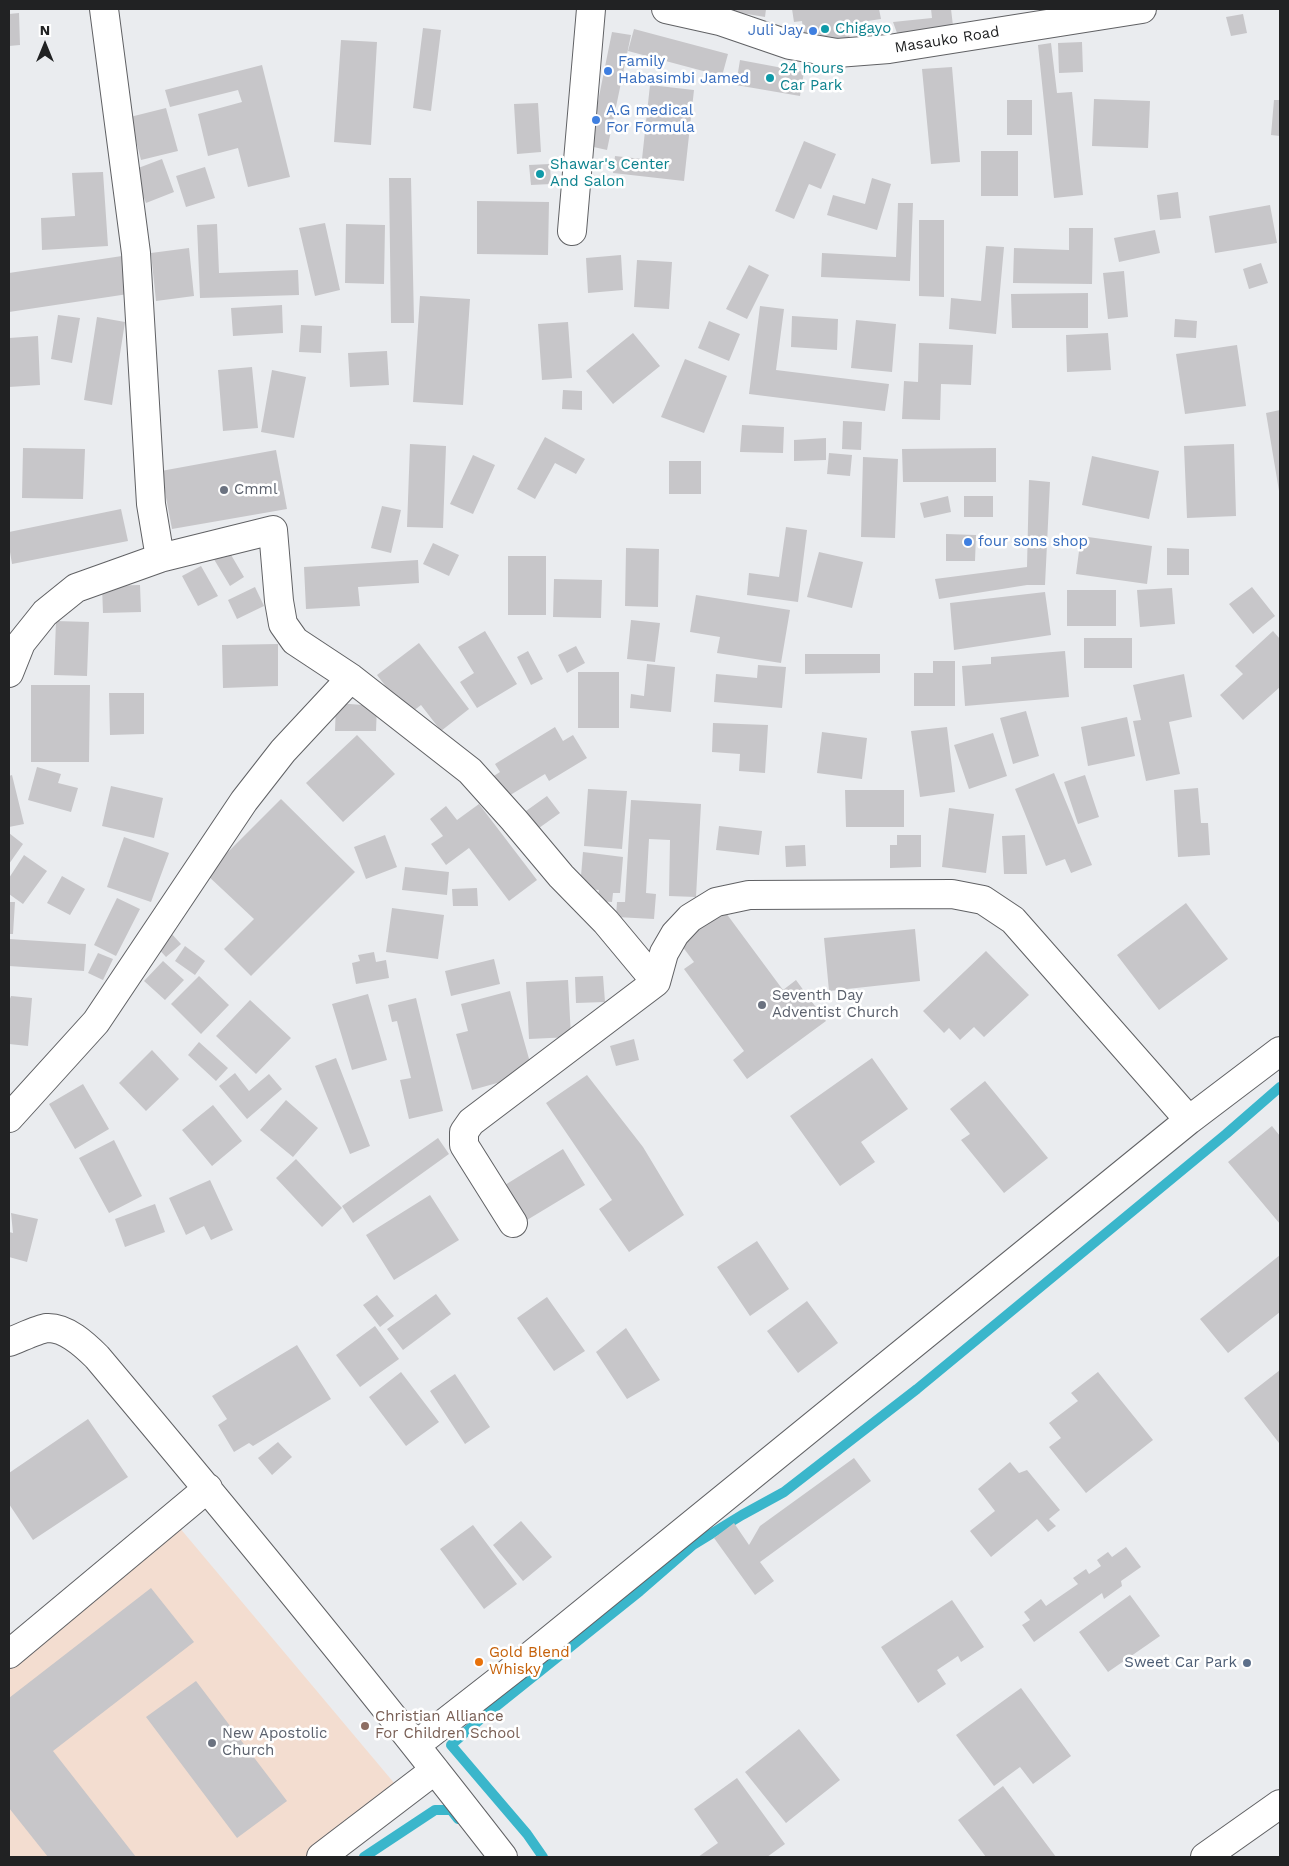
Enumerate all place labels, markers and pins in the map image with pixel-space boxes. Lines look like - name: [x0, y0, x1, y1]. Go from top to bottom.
- place label: Chigayo: [835, 20, 891, 38]
- place label: Juli Jay: [748, 22, 803, 40]
- marker: Chigayo: [819, 23, 831, 35]
- marker: Juli Jay: [807, 25, 819, 37]
- place label: Family Habasimbi Jamed: [618, 53, 749, 88]
- place label: 24 hours Car Park: [780, 60, 844, 95]
- marker: Family Habasimbi Jamed: [602, 65, 614, 77]
- marker: 24 hours Car Park: [764, 72, 776, 84]
- place label: A.G medical For Formula: [606, 102, 695, 137]
- marker: A.G medical For Formula: [590, 114, 602, 126]
- place label: Shawar's Center And Salon: [550, 156, 670, 191]
- marker: Shawar's Center And Salon: [534, 168, 546, 180]
- place label: Cmml: [234, 481, 277, 499]
- marker: Cmml: [218, 484, 230, 496]
- place label: four sons shop: [978, 533, 1088, 551]
- marker: four sons shop: [962, 536, 974, 548]
- place label: Seventh Day Adventist Church: [772, 987, 899, 1022]
- marker: Seventh Day Adventist Church: [756, 999, 768, 1011]
- place label: Gold Blend Whisky: [489, 1644, 570, 1679]
- place label: Sweet Car Park: [1124, 1654, 1237, 1672]
- marker: Gold Blend Whisky: [473, 1656, 485, 1668]
- marker: Sweet Car Park: [1241, 1657, 1253, 1669]
- place label: Christian Alliance For Children School: [375, 1708, 520, 1743]
- marker: Christian Alliance For Children School: [359, 1720, 371, 1732]
- place label: New Apostolic Church: [222, 1725, 327, 1760]
- marker: New Apostolic Church: [206, 1737, 218, 1749]

